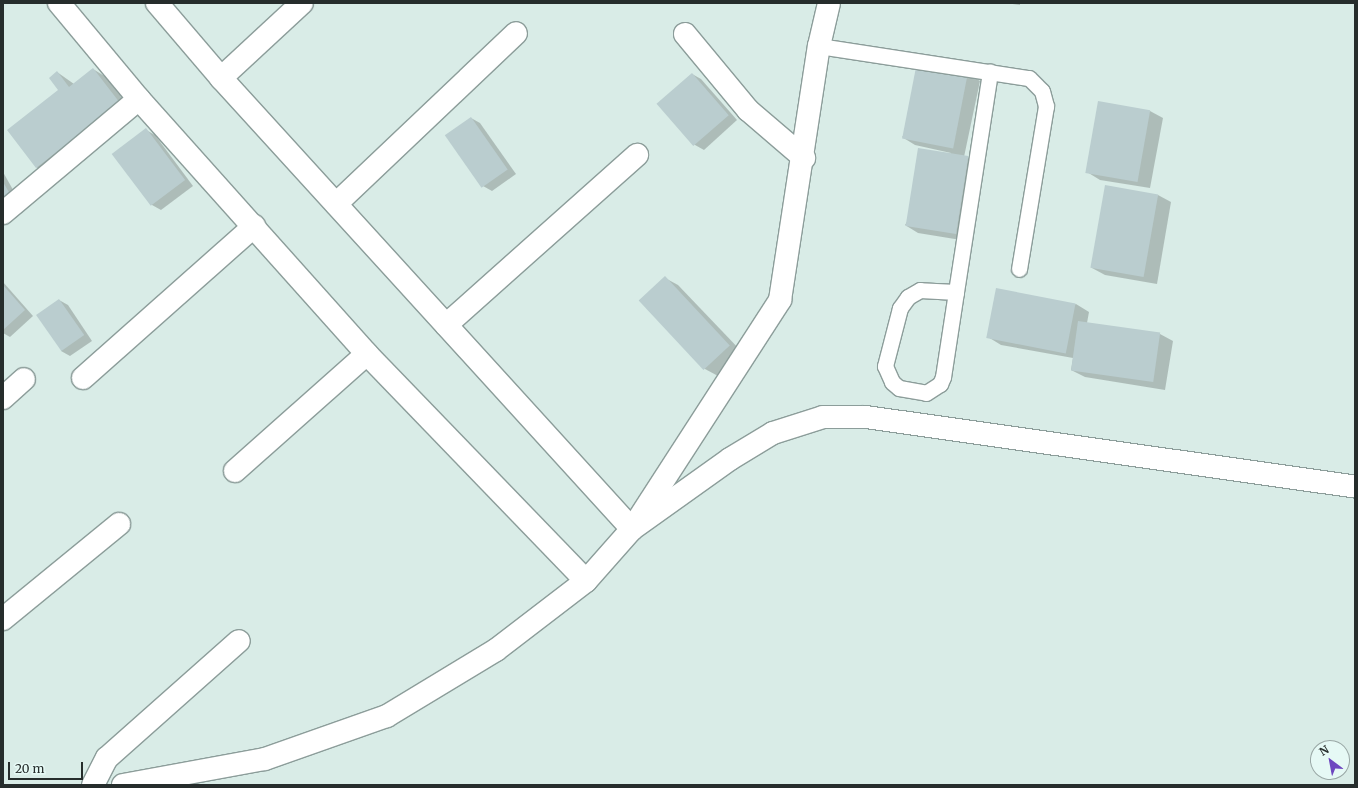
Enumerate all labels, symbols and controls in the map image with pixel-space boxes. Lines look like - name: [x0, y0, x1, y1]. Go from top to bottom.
- north arrow: [1310, 740, 1350, 780]
- text: N: [1317, 742, 1332, 759]
- scale bar: [10, 754, 85, 780]
- text: 20 m: [15, 761, 44, 776]

